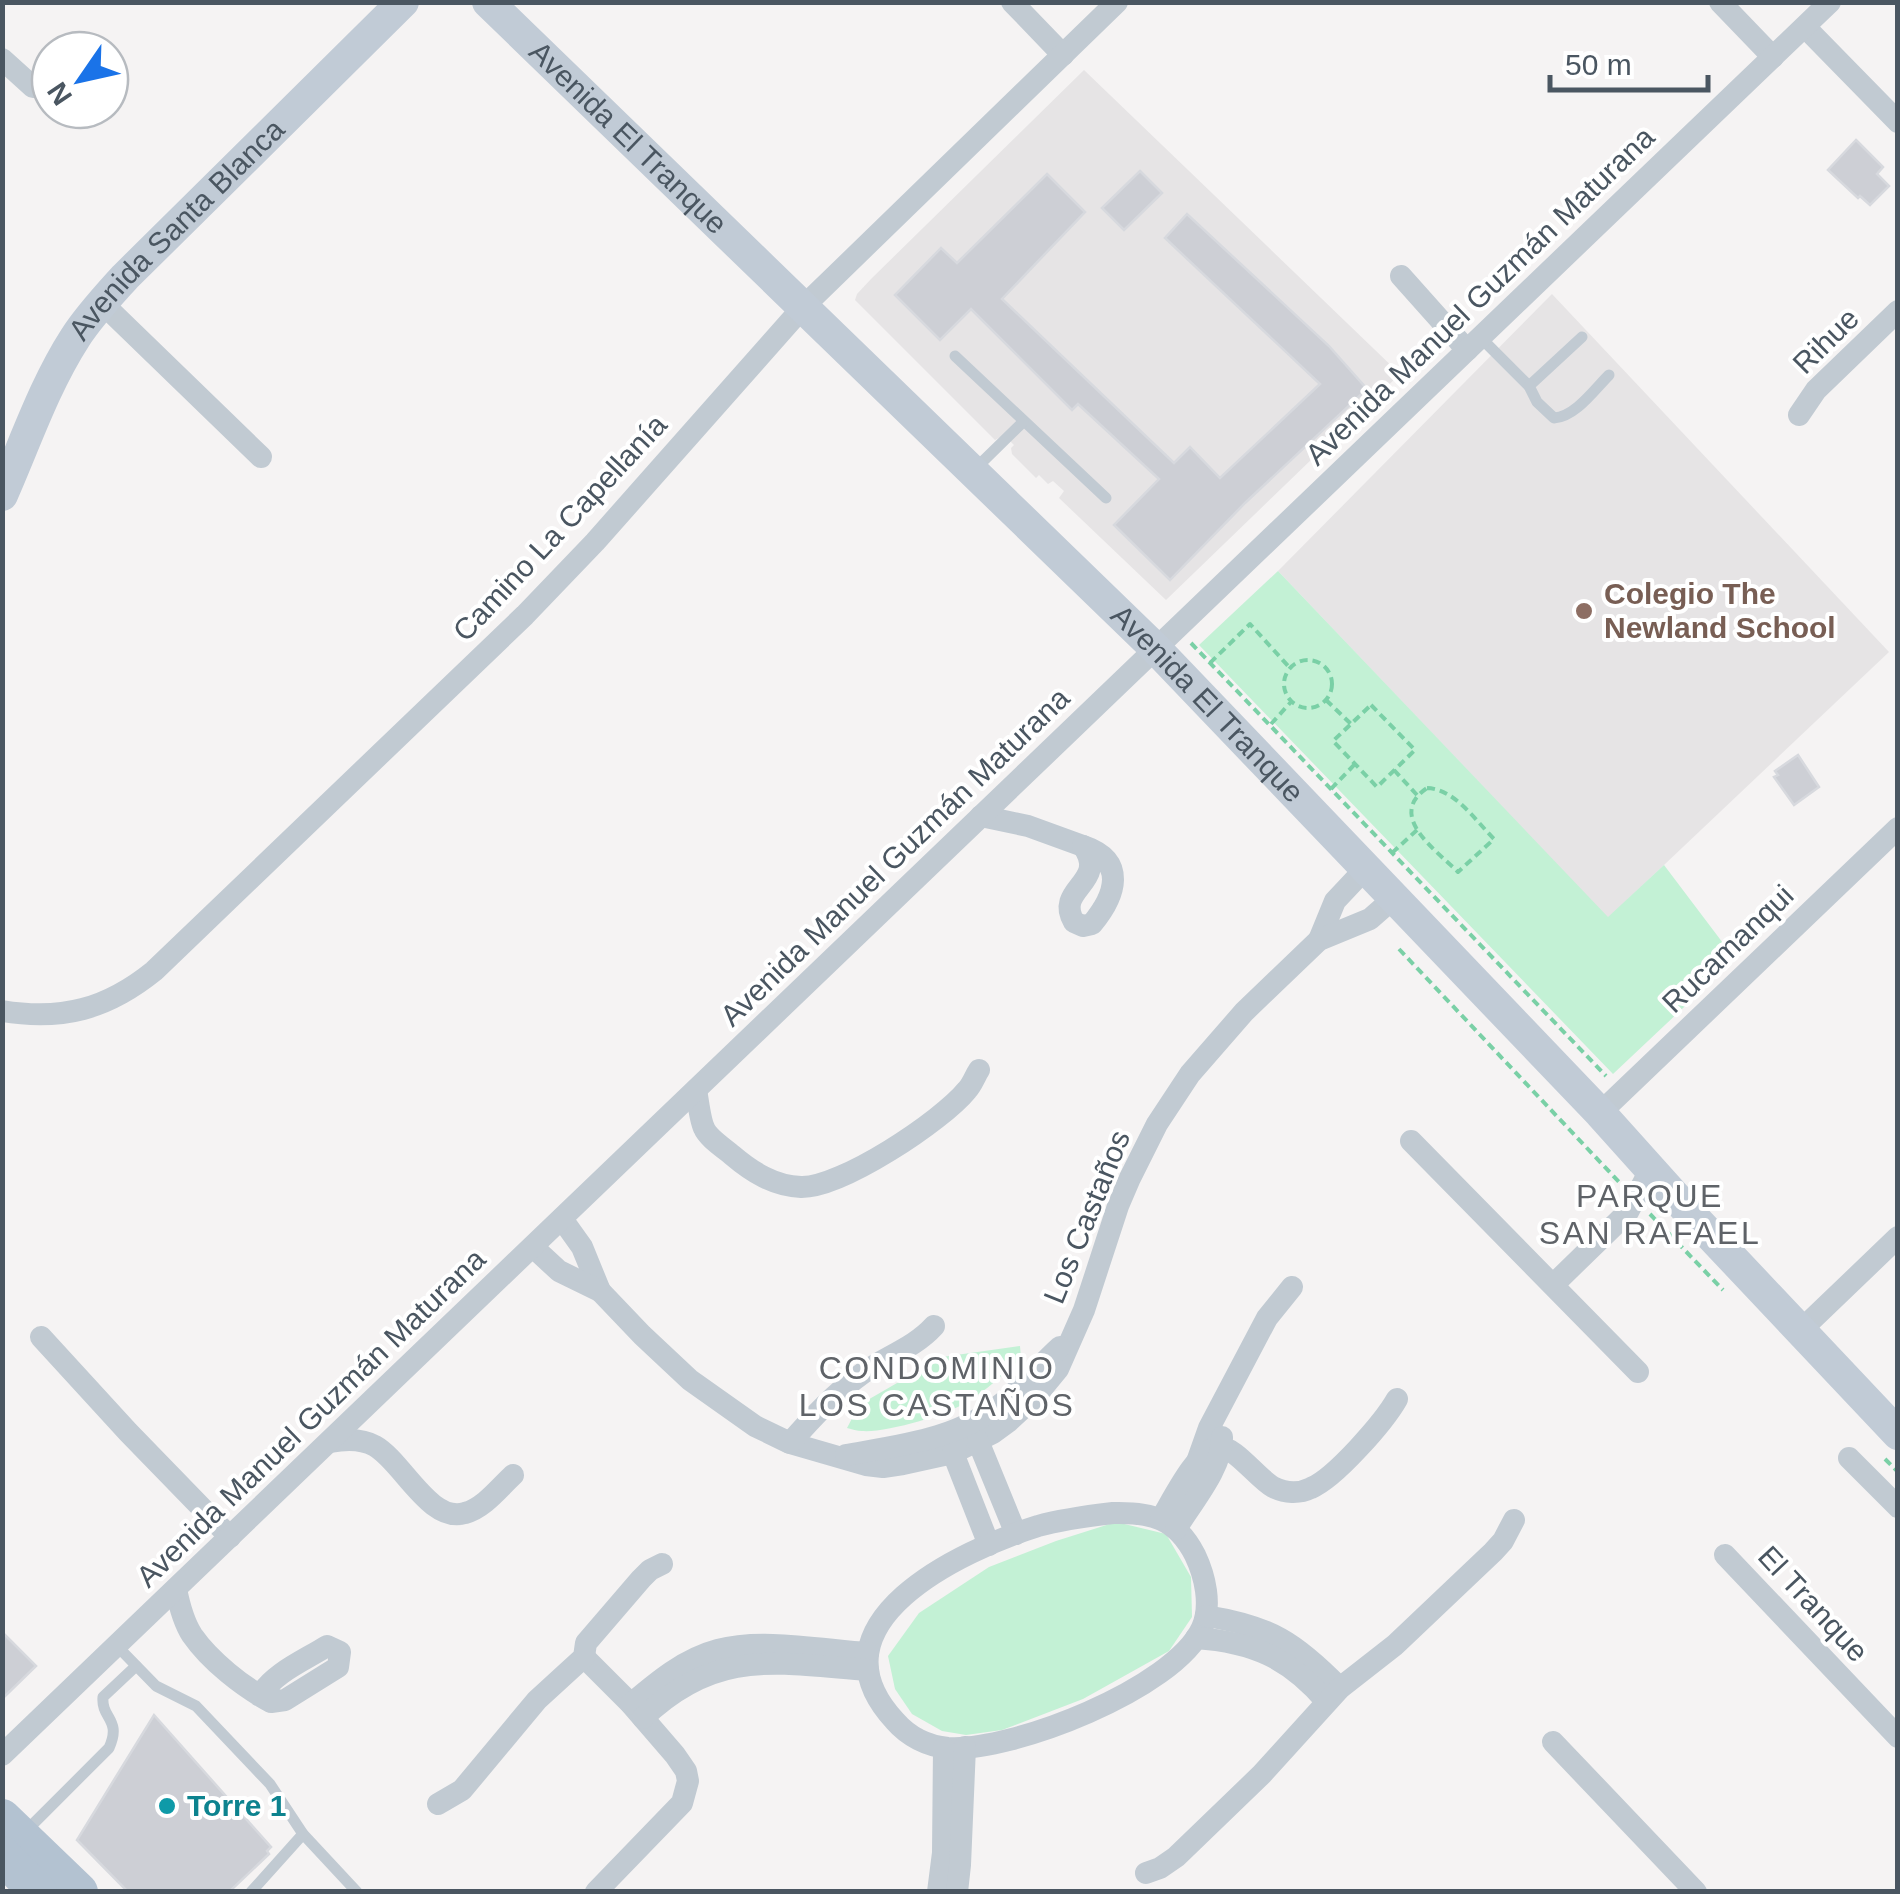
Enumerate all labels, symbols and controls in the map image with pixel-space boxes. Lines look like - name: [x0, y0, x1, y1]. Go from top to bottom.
- north arrow: [30, 30, 130, 130]
- scale bar: [1550, 30, 1708, 92]
- street label: Avenida El Tranque: [523, 35, 734, 240]
- text: 50 m: [1565, 48, 1632, 81]
- text: N: [41, 77, 78, 111]
- street label: Avenida Santa Blanca: [62, 112, 291, 346]
- street label: Avenida Manuel Guzmán Maturana: [1299, 120, 1661, 471]
- street label: Rihue: [1786, 301, 1865, 380]
- street label: Camino La Capellanía: [446, 408, 673, 647]
- place label: Colegio The Newland School: [1604, 577, 1836, 644]
- street label: Avenida El Tranque: [1105, 598, 1311, 809]
- marker: Colegio The Newland School: [1573, 600, 1595, 622]
- street label: Avenida Manuel Guzmán Maturana: [714, 681, 1076, 1032]
- street label: Rucamanqui: [1656, 878, 1800, 1019]
- street label: Los Castaños: [1037, 1126, 1136, 1308]
- district label: PARQUE SAN RAFAEL: [1539, 1178, 1761, 1251]
- street label: Avenida Manuel Guzmán Maturana: [130, 1242, 492, 1593]
- district label: CONDOMINIO LOS CASTAÑOS: [799, 1350, 1075, 1423]
- street label: El Tranque: [1752, 1539, 1875, 1668]
- place label: Torre 1: [187, 1789, 286, 1822]
- marker: Torre 1: [156, 1795, 178, 1817]

